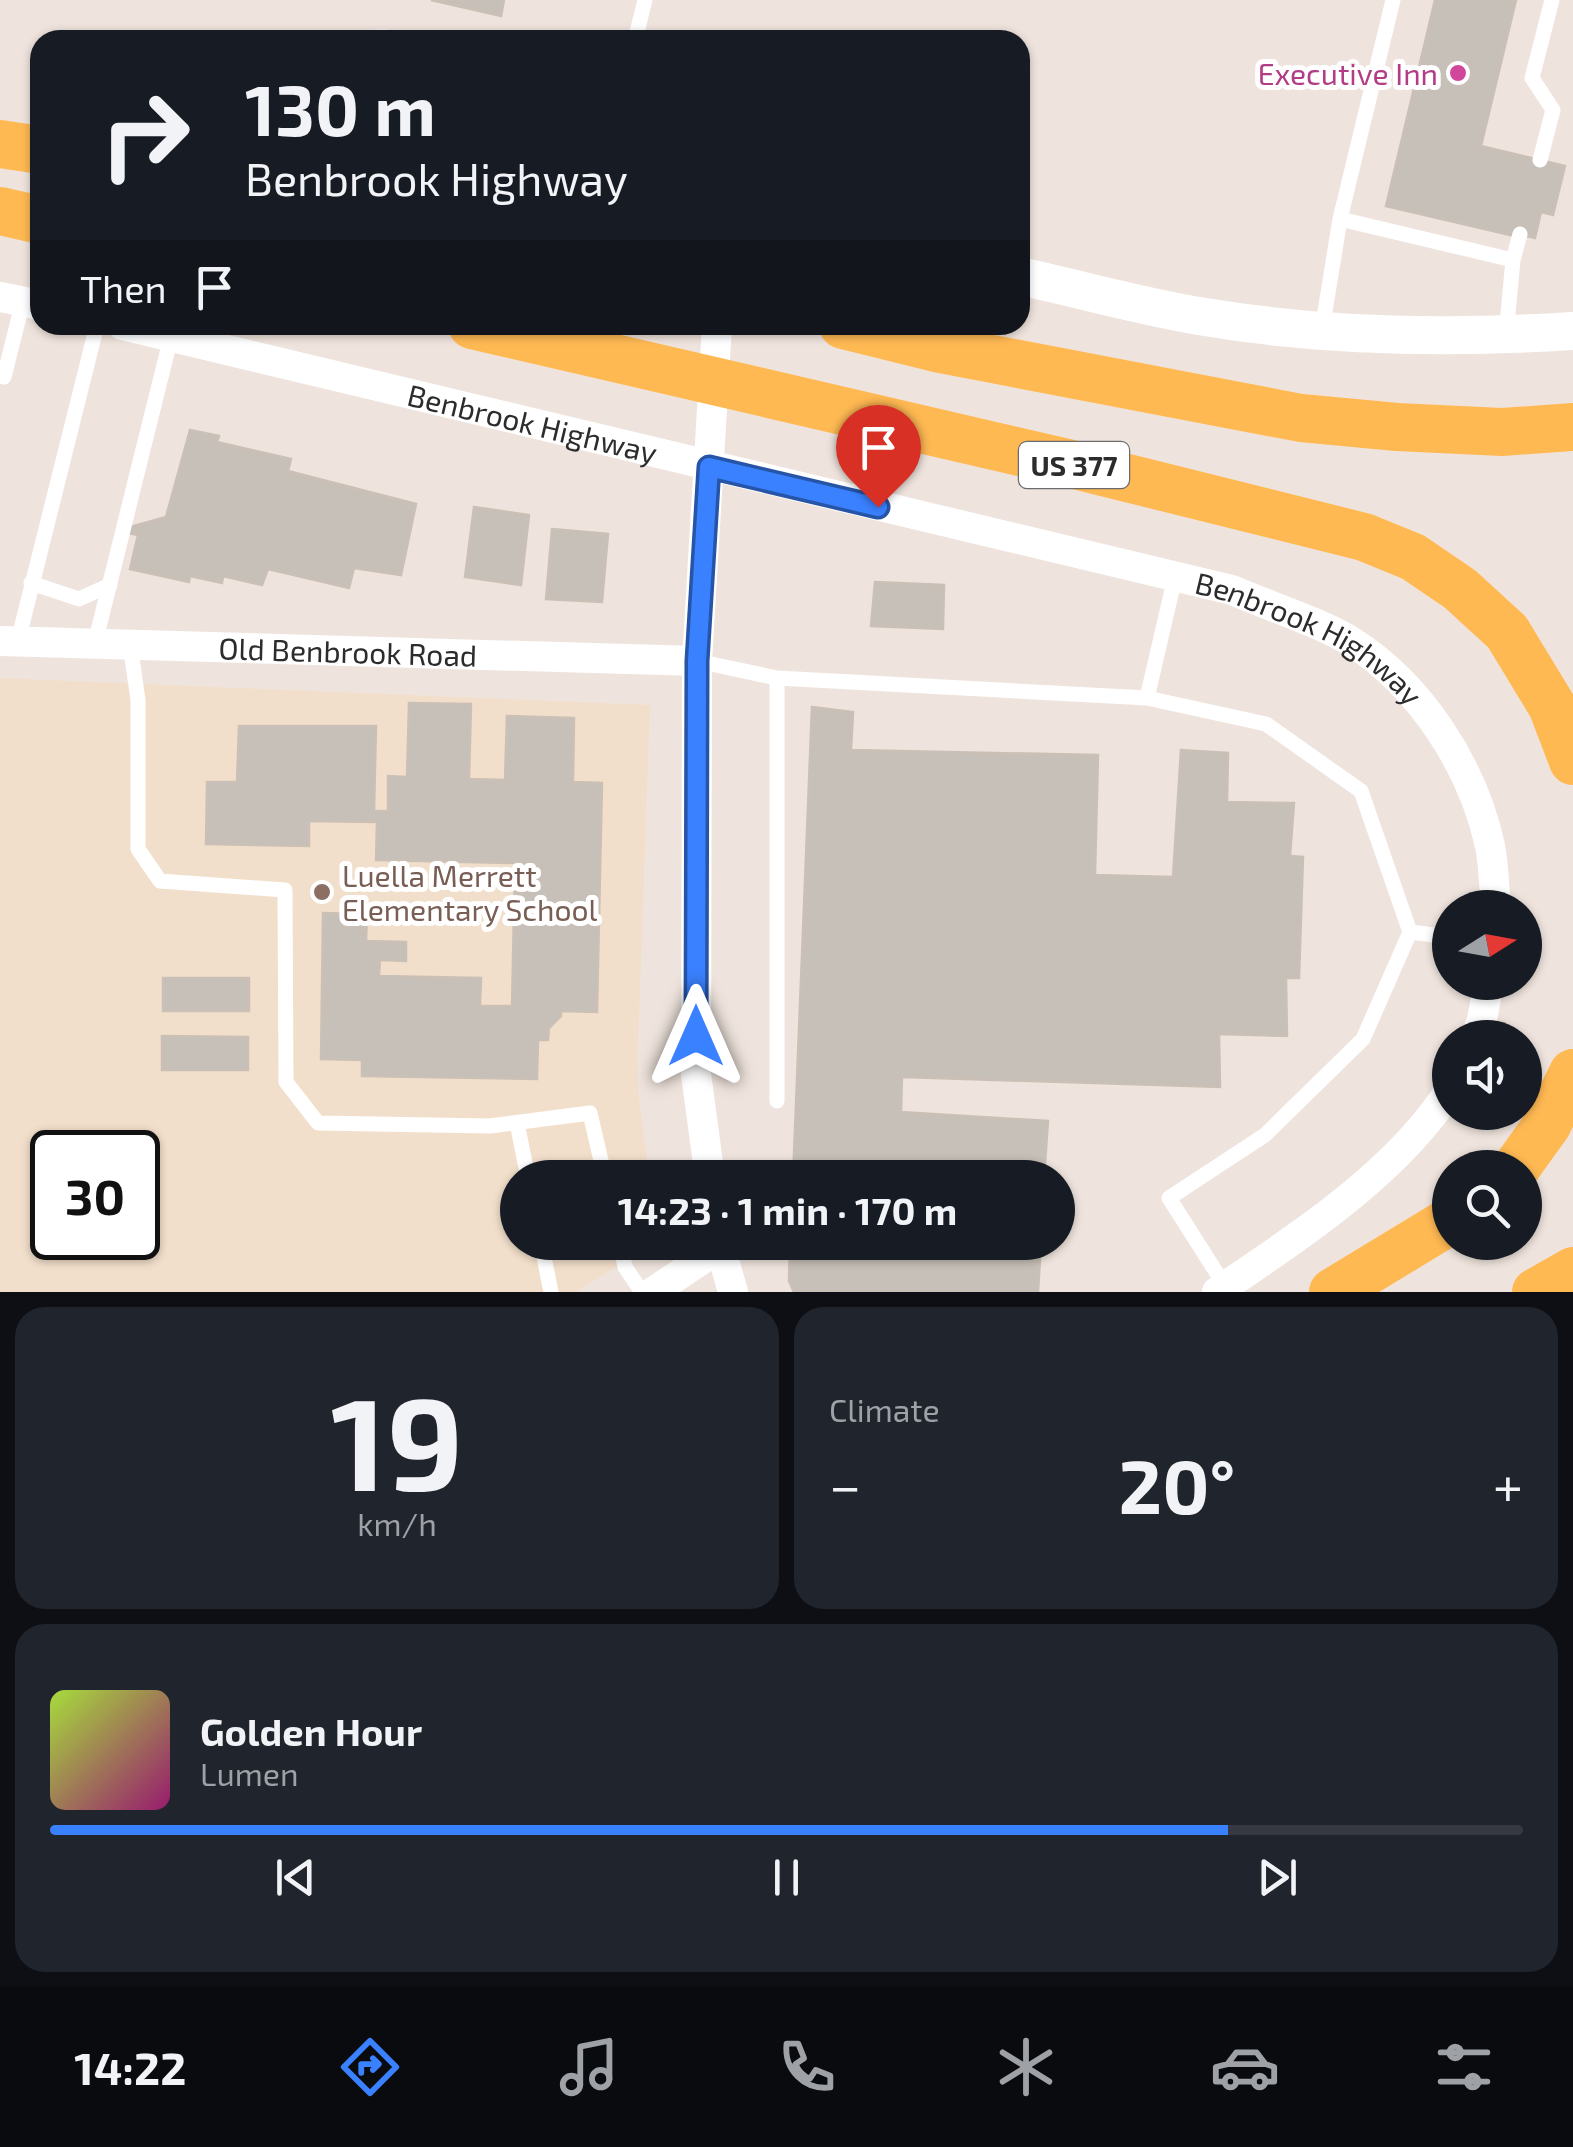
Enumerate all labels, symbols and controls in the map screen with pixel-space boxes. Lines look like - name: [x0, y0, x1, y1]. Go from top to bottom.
- place label: Executive Inn: [1258, 55, 1438, 91]
- marker: Executive Inn: [1447, 62, 1469, 84]
- text: 130 m: [245, 66, 436, 150]
- icon: right: [80, 70, 210, 200]
- text: Benbrook Highway: [245, 151, 628, 205]
- icon: arrive: [187, 260, 242, 315]
- text: Then: [80, 265, 167, 311]
- street label: Benbrook Highway: [404, 376, 661, 470]
- pin: [836, 405, 921, 508]
- icon: arrive: [851, 420, 906, 475]
- road number: US 377: [1019, 442, 1129, 488]
- street label: Benbrook Highway: [1192, 564, 1431, 712]
- street label: Old Benbrook Road: [218, 629, 478, 673]
- place label: Luella Merrett Elementary School: [342, 857, 597, 927]
- marker: Luella Merrett Elementary School: [311, 881, 333, 903]
- north arrow: [1432, 890, 1542, 1000]
- map controls: [1432, 890, 1542, 1260]
- position arrow: [644, 984, 748, 1088]
- button: sound: [1432, 1020, 1542, 1130]
- speed limit sign: 30: [30, 1130, 160, 1260]
- button: search: [1432, 1150, 1542, 1260]
- text: 14:23 · 1 min · 170 m: [618, 1187, 957, 1233]
- text: 19: [331, 1361, 463, 1517]
- text: Climate: [829, 1390, 940, 1428]
- text: 20°: [1119, 1439, 1235, 1529]
- text: −: [829, 1451, 861, 1517]
- text: +: [1493, 1451, 1523, 1517]
- text: km/h: [357, 1504, 437, 1542]
- text: Golden Hour: [200, 1708, 422, 1754]
- text: Lumen: [200, 1754, 299, 1792]
- icon: previous: [268, 1850, 323, 1905]
- icon: pause: [759, 1850, 814, 1905]
- icon: next: [1250, 1850, 1305, 1905]
- icon: directions: [335, 2032, 405, 2102]
- icon: music: [554, 2032, 624, 2102]
- icon: phone: [772, 2032, 842, 2102]
- icon: climate: [991, 2032, 1061, 2102]
- icon: car: [1210, 2032, 1280, 2102]
- icon: filters: [1429, 2032, 1499, 2102]
- text: 14:22: [74, 2040, 186, 2094]

